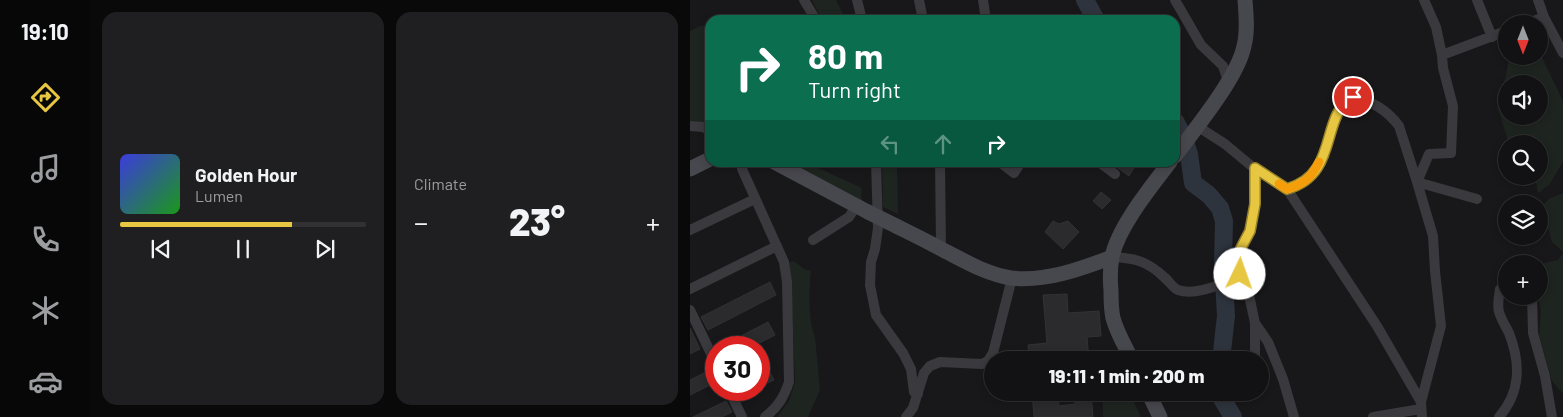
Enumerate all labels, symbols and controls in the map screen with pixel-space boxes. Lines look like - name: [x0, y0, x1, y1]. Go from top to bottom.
- north arrow: [1498, 15, 1548, 65]
- map controls: [1498, 15, 1548, 305]
- text: 19:10: [21, 18, 69, 44]
- text: 80 m: [808, 34, 883, 76]
- icon: right: [725, 35, 790, 100]
- button: sound: [1498, 75, 1548, 125]
- text: Turn right: [808, 76, 901, 102]
- pin: [1332, 76, 1374, 118]
- icon: directions: [28, 80, 63, 115]
- icon: arrive: [1339, 83, 1367, 111]
- icon: left: [876, 130, 904, 158]
- icon: ahead: [929, 130, 957, 158]
- icon: right: [982, 130, 1010, 158]
- button: search: [1498, 135, 1548, 185]
- icon: music: [28, 151, 63, 186]
- text: Golden Hour: [195, 163, 297, 186]
- text: Climate: [414, 174, 467, 193]
- text: Lumen: [195, 186, 243, 205]
- button: layers: [1498, 195, 1548, 245]
- text: 23°: [509, 198, 565, 244]
- text: −: [414, 205, 428, 239]
- text: +: [646, 205, 660, 239]
- icon: phone: [28, 222, 63, 257]
- icon: previous: [147, 235, 175, 263]
- icon: pause: [229, 235, 257, 263]
- icon: next: [311, 235, 339, 263]
- position arrow: [1213, 247, 1265, 299]
- button: +: [1498, 255, 1548, 305]
- icon: climate: [28, 293, 63, 328]
- speed limit sign: 30: [705, 336, 770, 401]
- icon: car: [28, 364, 63, 399]
- text: 19:11 · 1 min · 200 m: [1048, 364, 1205, 387]

